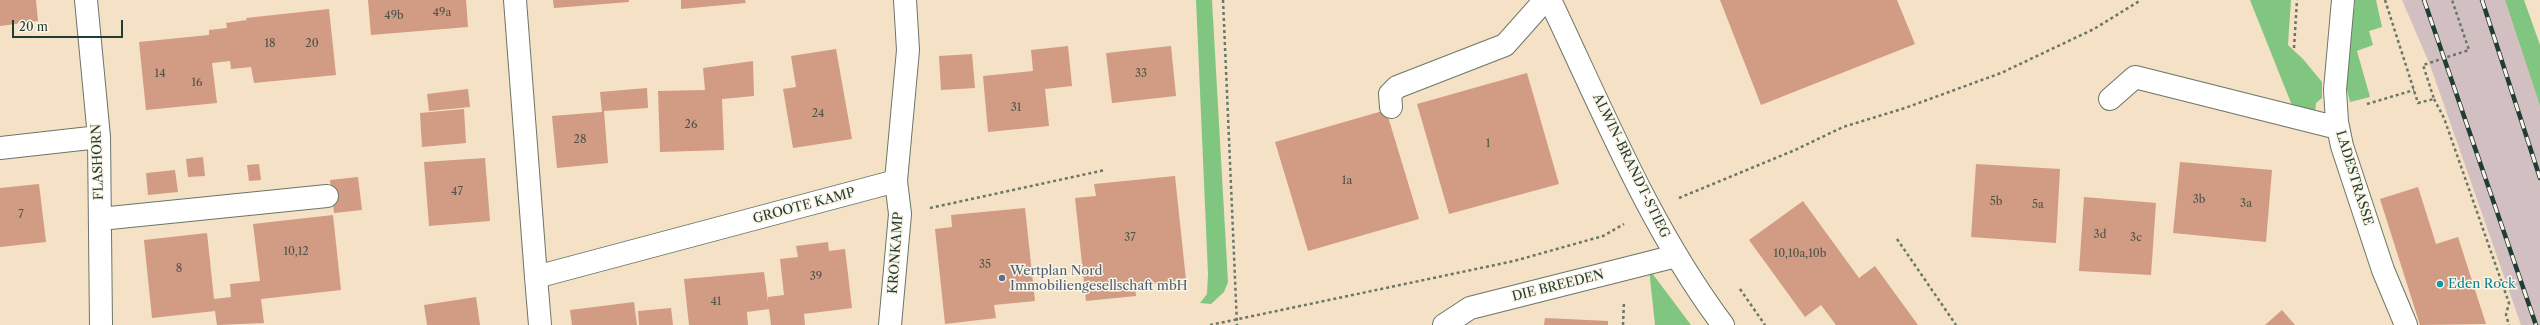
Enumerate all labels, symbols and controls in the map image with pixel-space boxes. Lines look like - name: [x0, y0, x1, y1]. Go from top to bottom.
- house number: 49a: [433, 6, 451, 20]
- house number: 49b: [384, 9, 404, 23]
- scale bar: [14, 12, 125, 38]
- text: 20 m: [19, 19, 48, 34]
- house number: 18: [264, 37, 276, 51]
- house number: 20: [305, 37, 319, 51]
- house number: 14: [155, 67, 165, 81]
- house number: 33: [1135, 67, 1147, 81]
- house number: 16: [191, 76, 203, 90]
- street label: ALWIN-BRANDT-STIEG: [1589, 91, 1673, 241]
- house number: 31: [1011, 101, 1021, 115]
- house number: 24: [812, 107, 824, 121]
- house number: 26: [685, 118, 697, 132]
- street label: FLASHORN: [89, 124, 107, 200]
- street label: LADESTRASSE: [2332, 129, 2376, 227]
- house number: 28: [574, 133, 586, 147]
- house number: 1: [1486, 137, 1490, 151]
- house number: 1a: [1342, 174, 1352, 188]
- house number: 47: [451, 185, 463, 199]
- street label: GROOTE KAMP: [751, 185, 857, 227]
- house number: 3b: [2193, 193, 2205, 207]
- house number: 5b: [1990, 195, 2002, 209]
- house number: 3a: [2240, 197, 2252, 211]
- house number: 5a: [2032, 198, 2044, 212]
- house number: 7: [18, 208, 24, 222]
- street label: KRONKAMP: [885, 211, 907, 295]
- house number: 3d: [2094, 228, 2106, 242]
- house number: 37: [1124, 231, 1136, 245]
- house number: 3c: [2130, 231, 2142, 245]
- house number: 10,12: [283, 245, 309, 259]
- house number: 10,10a,10b: [1774, 247, 1826, 261]
- house number: 35: [979, 258, 991, 272]
- house number: 8: [176, 262, 182, 276]
- place label: Wertplan Nord Immobiliengesellschaft mbH: [1010, 263, 1188, 294]
- street label: DIE BREEDEN: [1510, 267, 1606, 305]
- house number: 39: [810, 270, 822, 284]
- marker: Wertplan Nord Immobiliengesellschaft mbH: [997, 273, 1007, 283]
- place label: Eden Rock: [2448, 276, 2515, 292]
- marker: Eden Rock: [2435, 279, 2445, 289]
- house number: 41: [711, 295, 721, 309]

